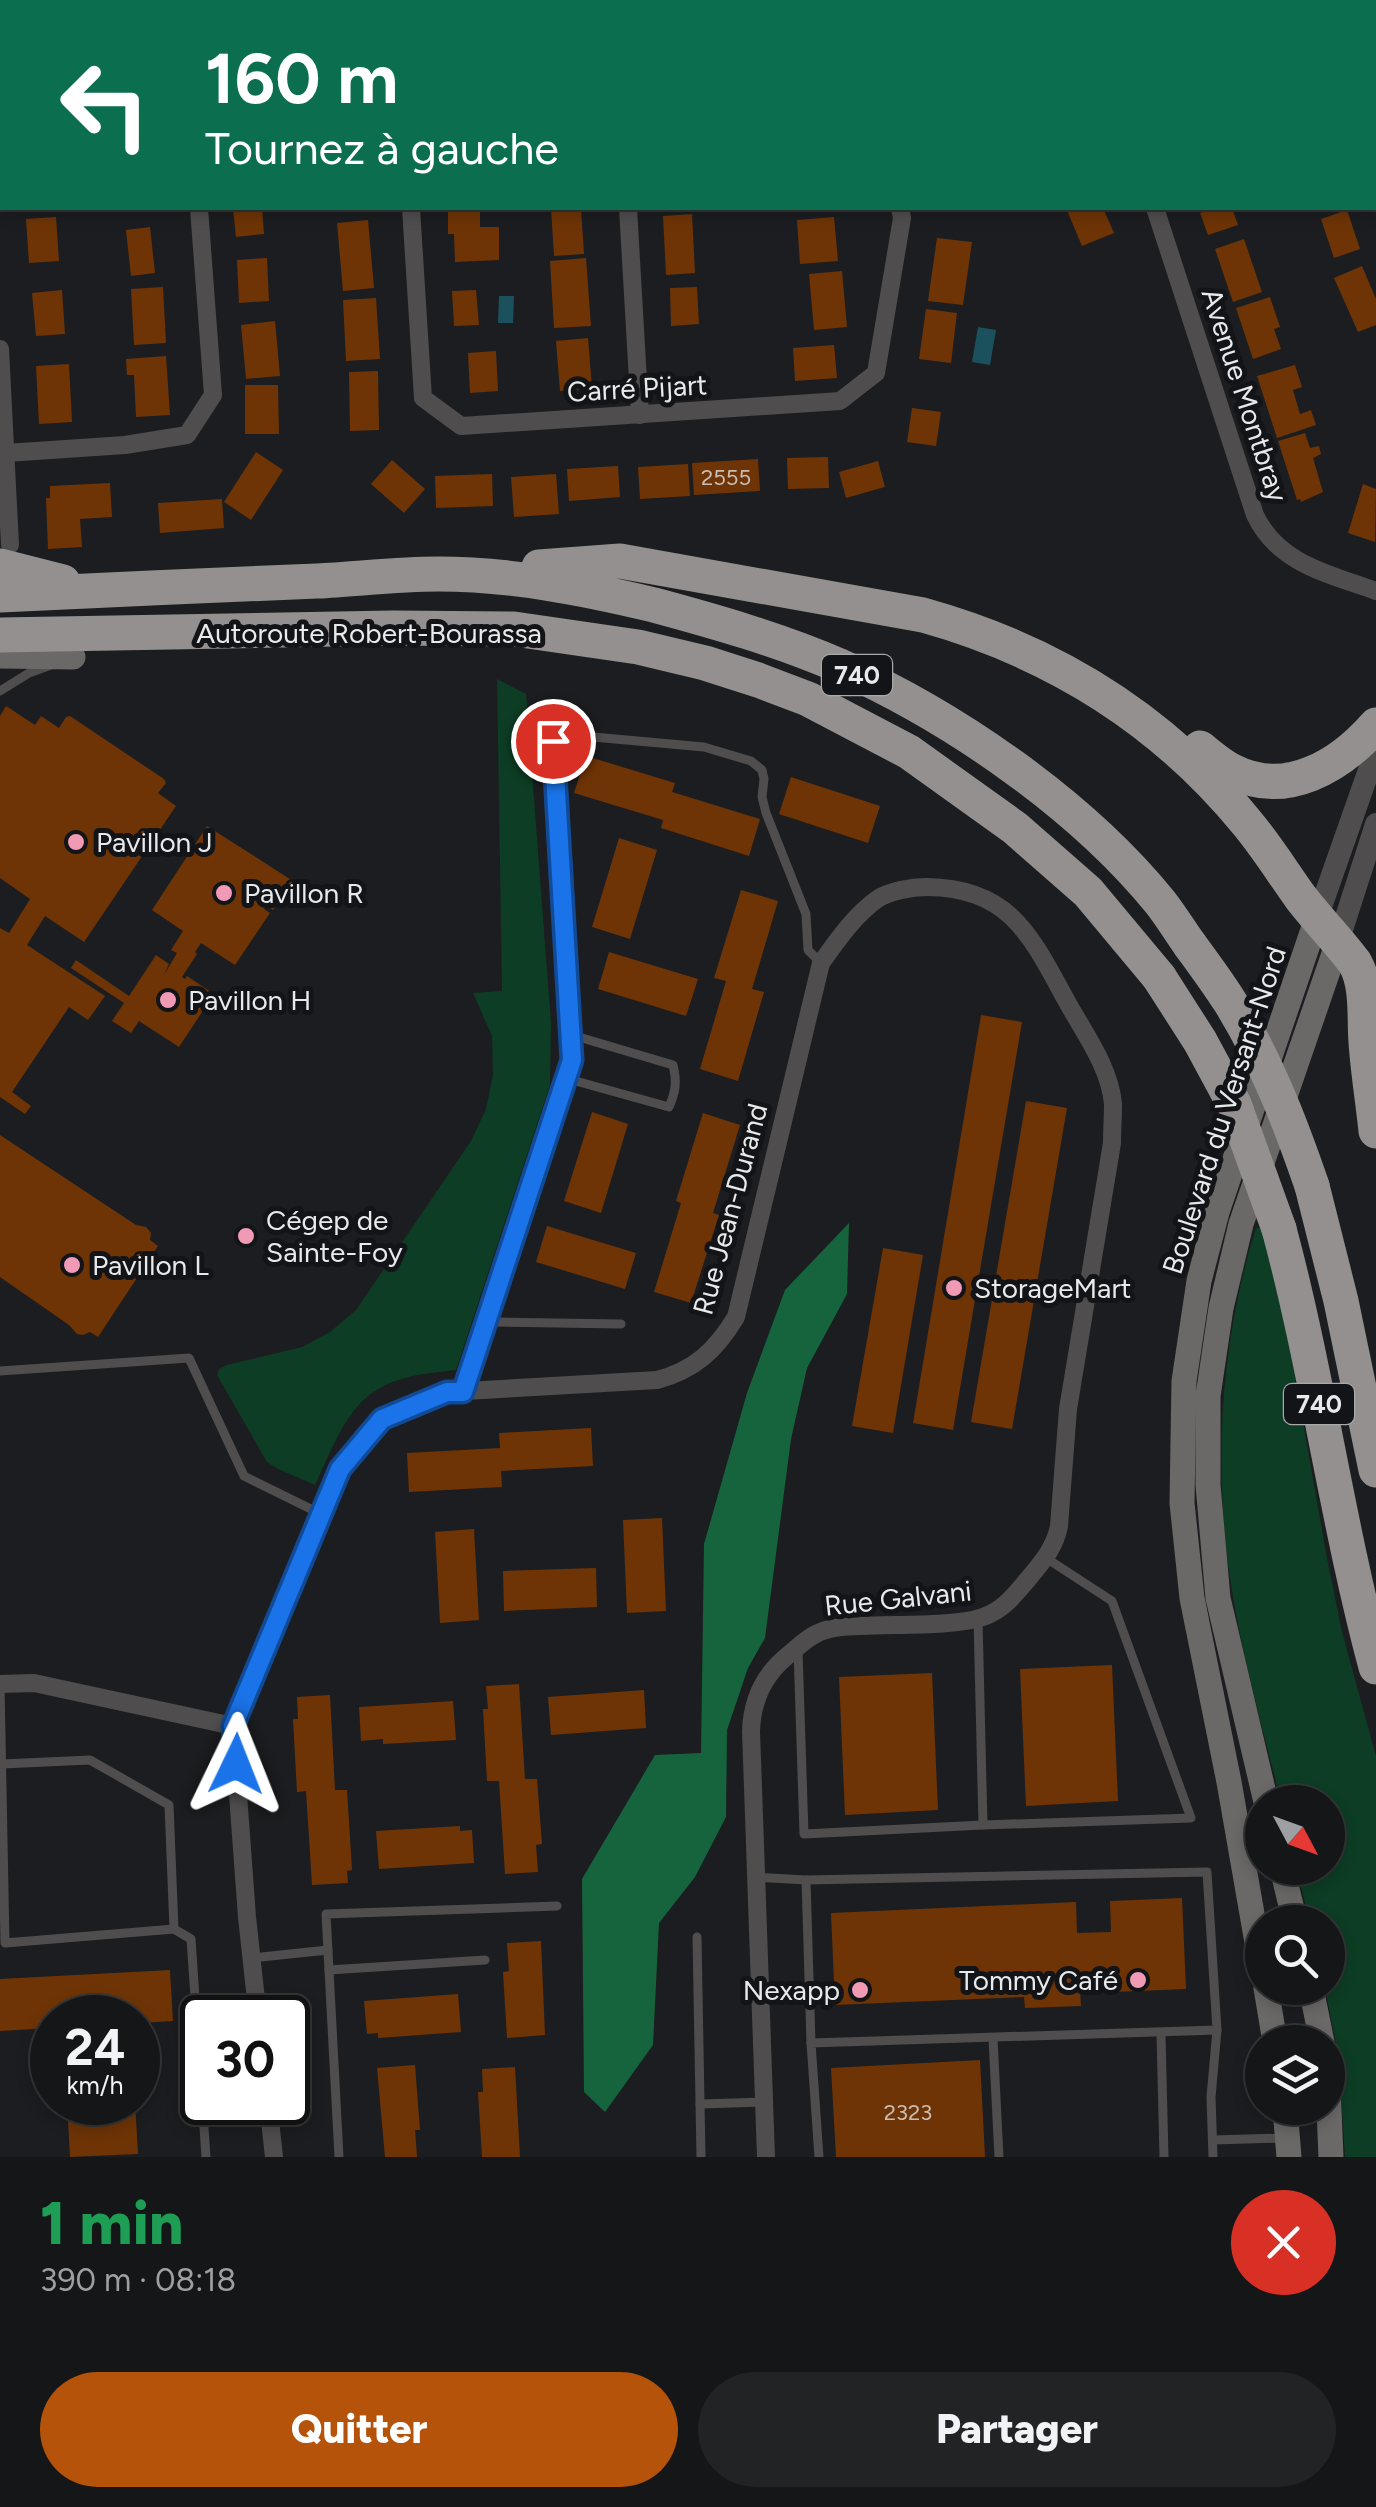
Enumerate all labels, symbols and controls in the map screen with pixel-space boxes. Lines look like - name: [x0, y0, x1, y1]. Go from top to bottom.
- text: 160 m: [205, 36, 398, 121]
- icon: left: [40, 40, 170, 170]
- text: Tournez à gauche: [205, 121, 559, 175]
- street label: Avenue Montbray: [1194, 284, 1296, 506]
- street label: Carré Pijart: [566, 367, 708, 409]
- house number: 2555: [701, 464, 751, 491]
- street label: Autoroute Robert-Bourassa: [196, 616, 542, 650]
- road number: 740: [822, 655, 892, 695]
- pin: [511, 699, 596, 784]
- icon: arrive: [526, 714, 581, 769]
- place label: Pavillon J: [96, 825, 213, 859]
- marker: Pavillon J: [65, 831, 87, 853]
- place label: Pavillon R: [244, 876, 364, 910]
- marker: Pavillon R: [213, 882, 235, 904]
- street label: Boulevard du Versant-Nord: [1155, 942, 1293, 1278]
- place label: Pavillon H: [188, 983, 311, 1017]
- marker: Pavillon H: [157, 989, 179, 1011]
- street label: Rue Jean-Durand: [685, 1100, 775, 1318]
- place label: Cégep de Sainte-Foy: [266, 1203, 403, 1269]
- marker: Cégep de Sainte-Foy: [235, 1225, 257, 1247]
- place label: Pavillon L: [92, 1248, 209, 1282]
- marker: Pavillon L: [61, 1254, 83, 1276]
- place label: StorageMart: [974, 1271, 1131, 1305]
- marker: StorageMart: [943, 1277, 965, 1299]
- road number: 740: [1284, 1384, 1354, 1424]
- street label: Rue Galvani: [823, 1573, 973, 1623]
- position arrow: [184, 1712, 288, 1816]
- north arrow: [1245, 1785, 1345, 1885]
- map controls: [1245, 1785, 1345, 2125]
- button: search: [1245, 1905, 1345, 2005]
- place label: Tommy Café: [959, 1963, 1118, 1997]
- marker: Tommy Café: [1127, 1969, 1149, 1991]
- place label: Nexapp: [743, 1973, 840, 2007]
- marker: Nexapp: [849, 1979, 871, 2001]
- speed limit sign: 30: [180, 1995, 310, 2125]
- text: 24: [65, 2017, 125, 2078]
- button: layers: [1245, 2025, 1345, 2125]
- text: km/h: [66, 2070, 124, 2100]
- house number: 2323: [884, 2099, 932, 2126]
- text: 1 min: [40, 2187, 183, 2259]
- button: close: [1231, 2190, 1336, 2295]
- text: 390 m · 08:18: [40, 2261, 236, 2299]
- button: Quitter: [40, 2372, 678, 2487]
- button: Partager: [698, 2372, 1336, 2487]

